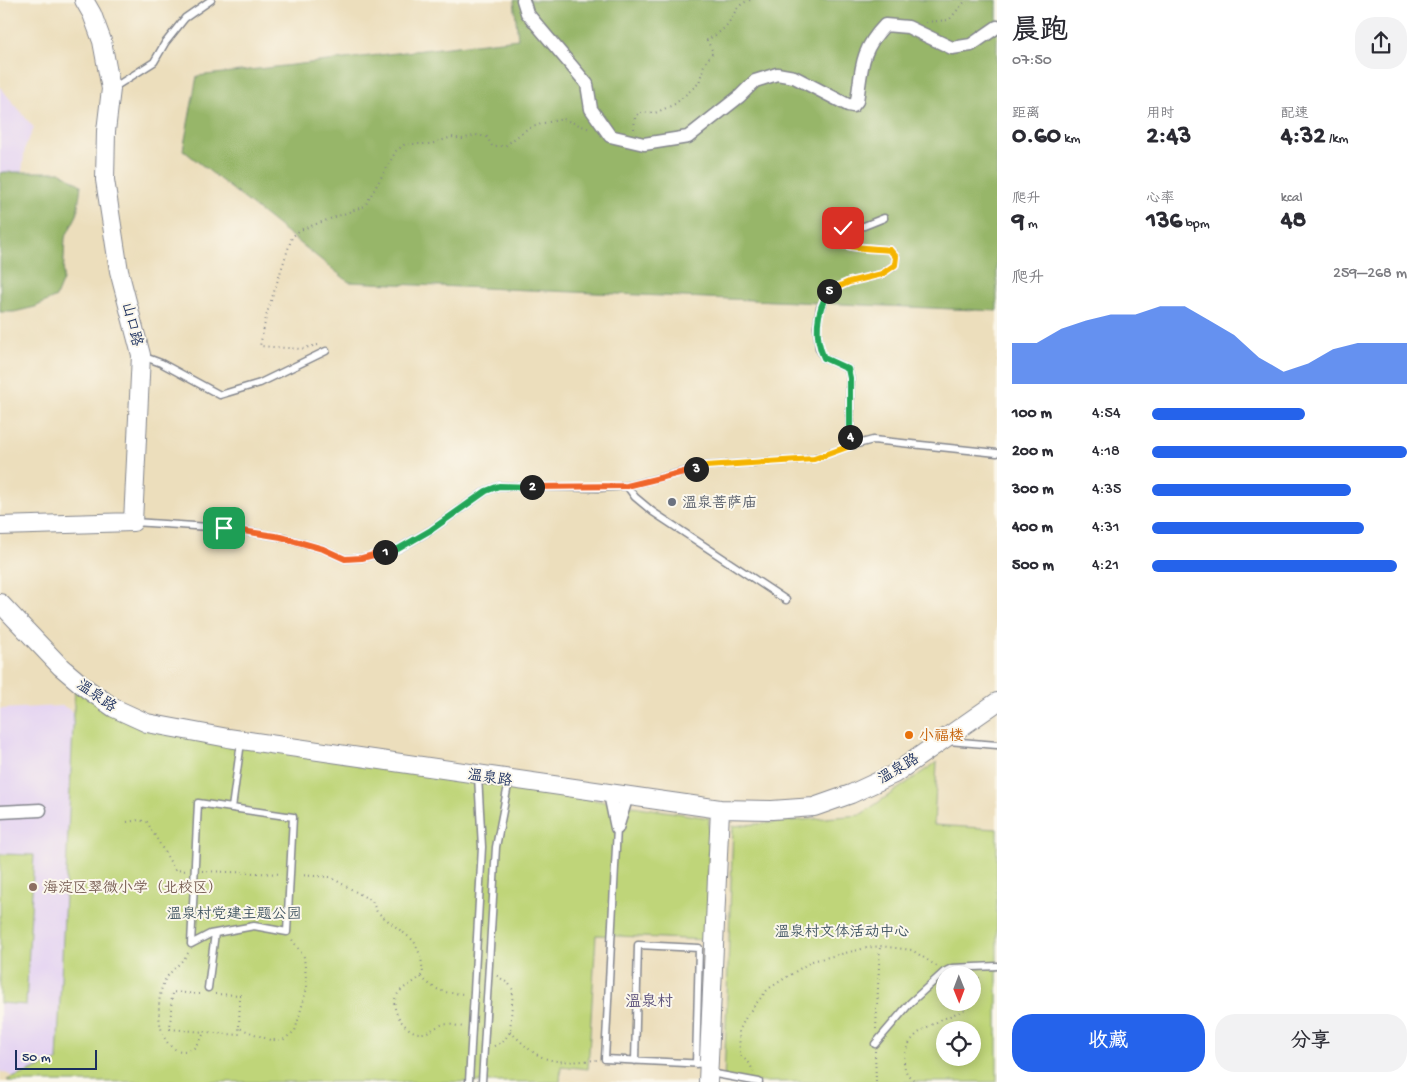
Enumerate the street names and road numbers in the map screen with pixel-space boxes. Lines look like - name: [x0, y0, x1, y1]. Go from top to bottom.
- street label: 山口路: [117, 300, 145, 349]
- street label: 温泉路: [72, 676, 119, 717]
- street label: 温泉路: [875, 750, 923, 789]
- street label: 温泉路: [466, 767, 513, 791]

